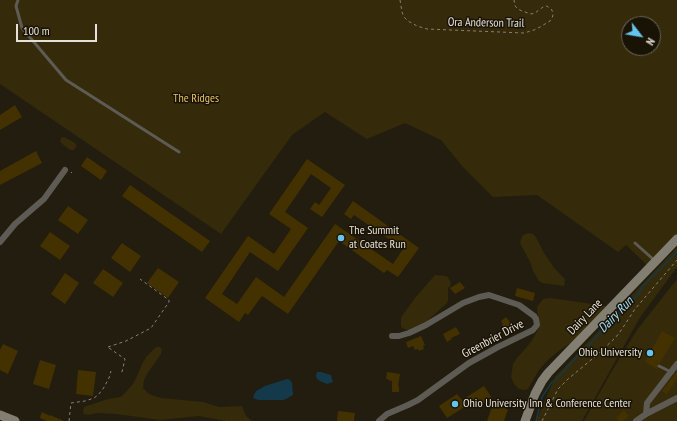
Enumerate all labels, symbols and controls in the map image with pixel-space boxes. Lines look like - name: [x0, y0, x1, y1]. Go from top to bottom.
- street label: Ora Anderson Trail: [448, 15, 524, 31]
- scale bar: [18, 16, 99, 42]
- north arrow: [621, 16, 661, 56]
- text: 100 m: [23, 23, 50, 38]
- text: N: [643, 36, 658, 48]
- park label: The Ridges: [173, 92, 219, 106]
- place label: The Summit at Coates Run: [349, 224, 406, 252]
- marker: The Summit at Coates Run: [336, 233, 346, 243]
- water label: Dairy Run: [595, 294, 637, 336]
- street label: Dairy Lane: [565, 296, 605, 338]
- street label: Greenbrier Drive: [460, 317, 526, 361]
- place label: Ohio University: [578, 346, 642, 360]
- marker: Ohio University: [645, 348, 655, 358]
- place label: Ohio University Inn & Conference Center: [463, 397, 631, 411]
- marker: Ohio University Inn & Conference Center: [450, 399, 460, 409]

